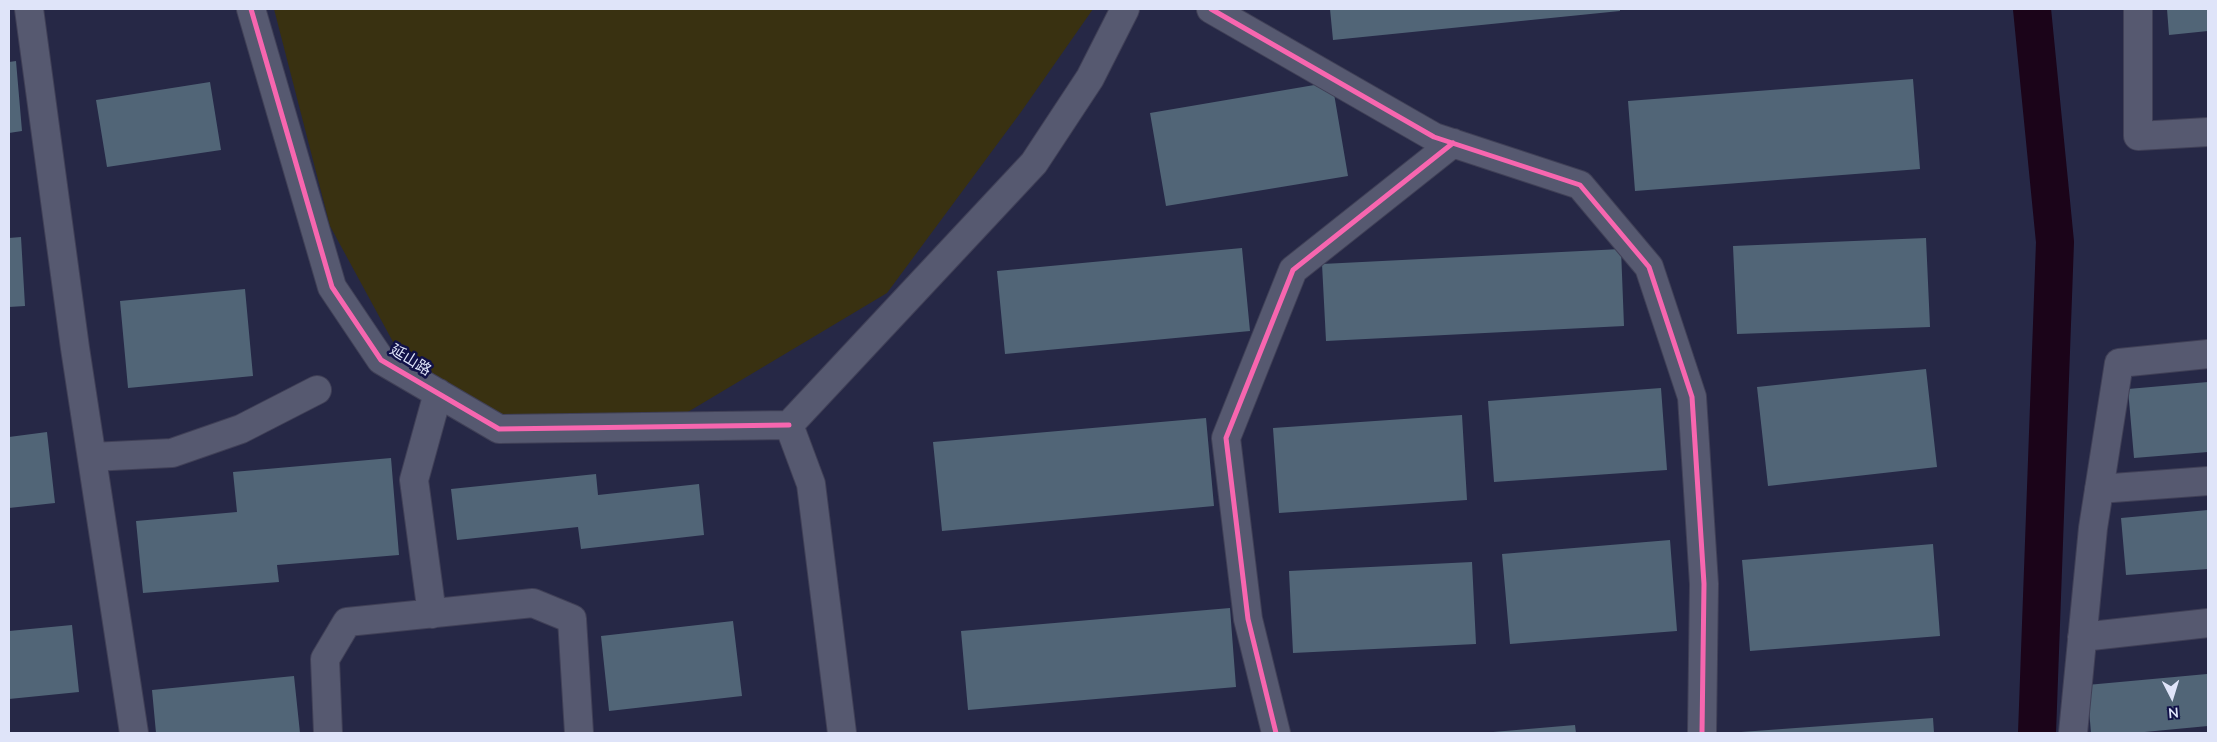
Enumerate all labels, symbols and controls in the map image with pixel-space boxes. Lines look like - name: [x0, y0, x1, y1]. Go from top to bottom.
- street label: 延山路: [386, 341, 434, 381]
- north arrow: [2147, 672, 2197, 722]
- text: N: [2167, 703, 2179, 722]

